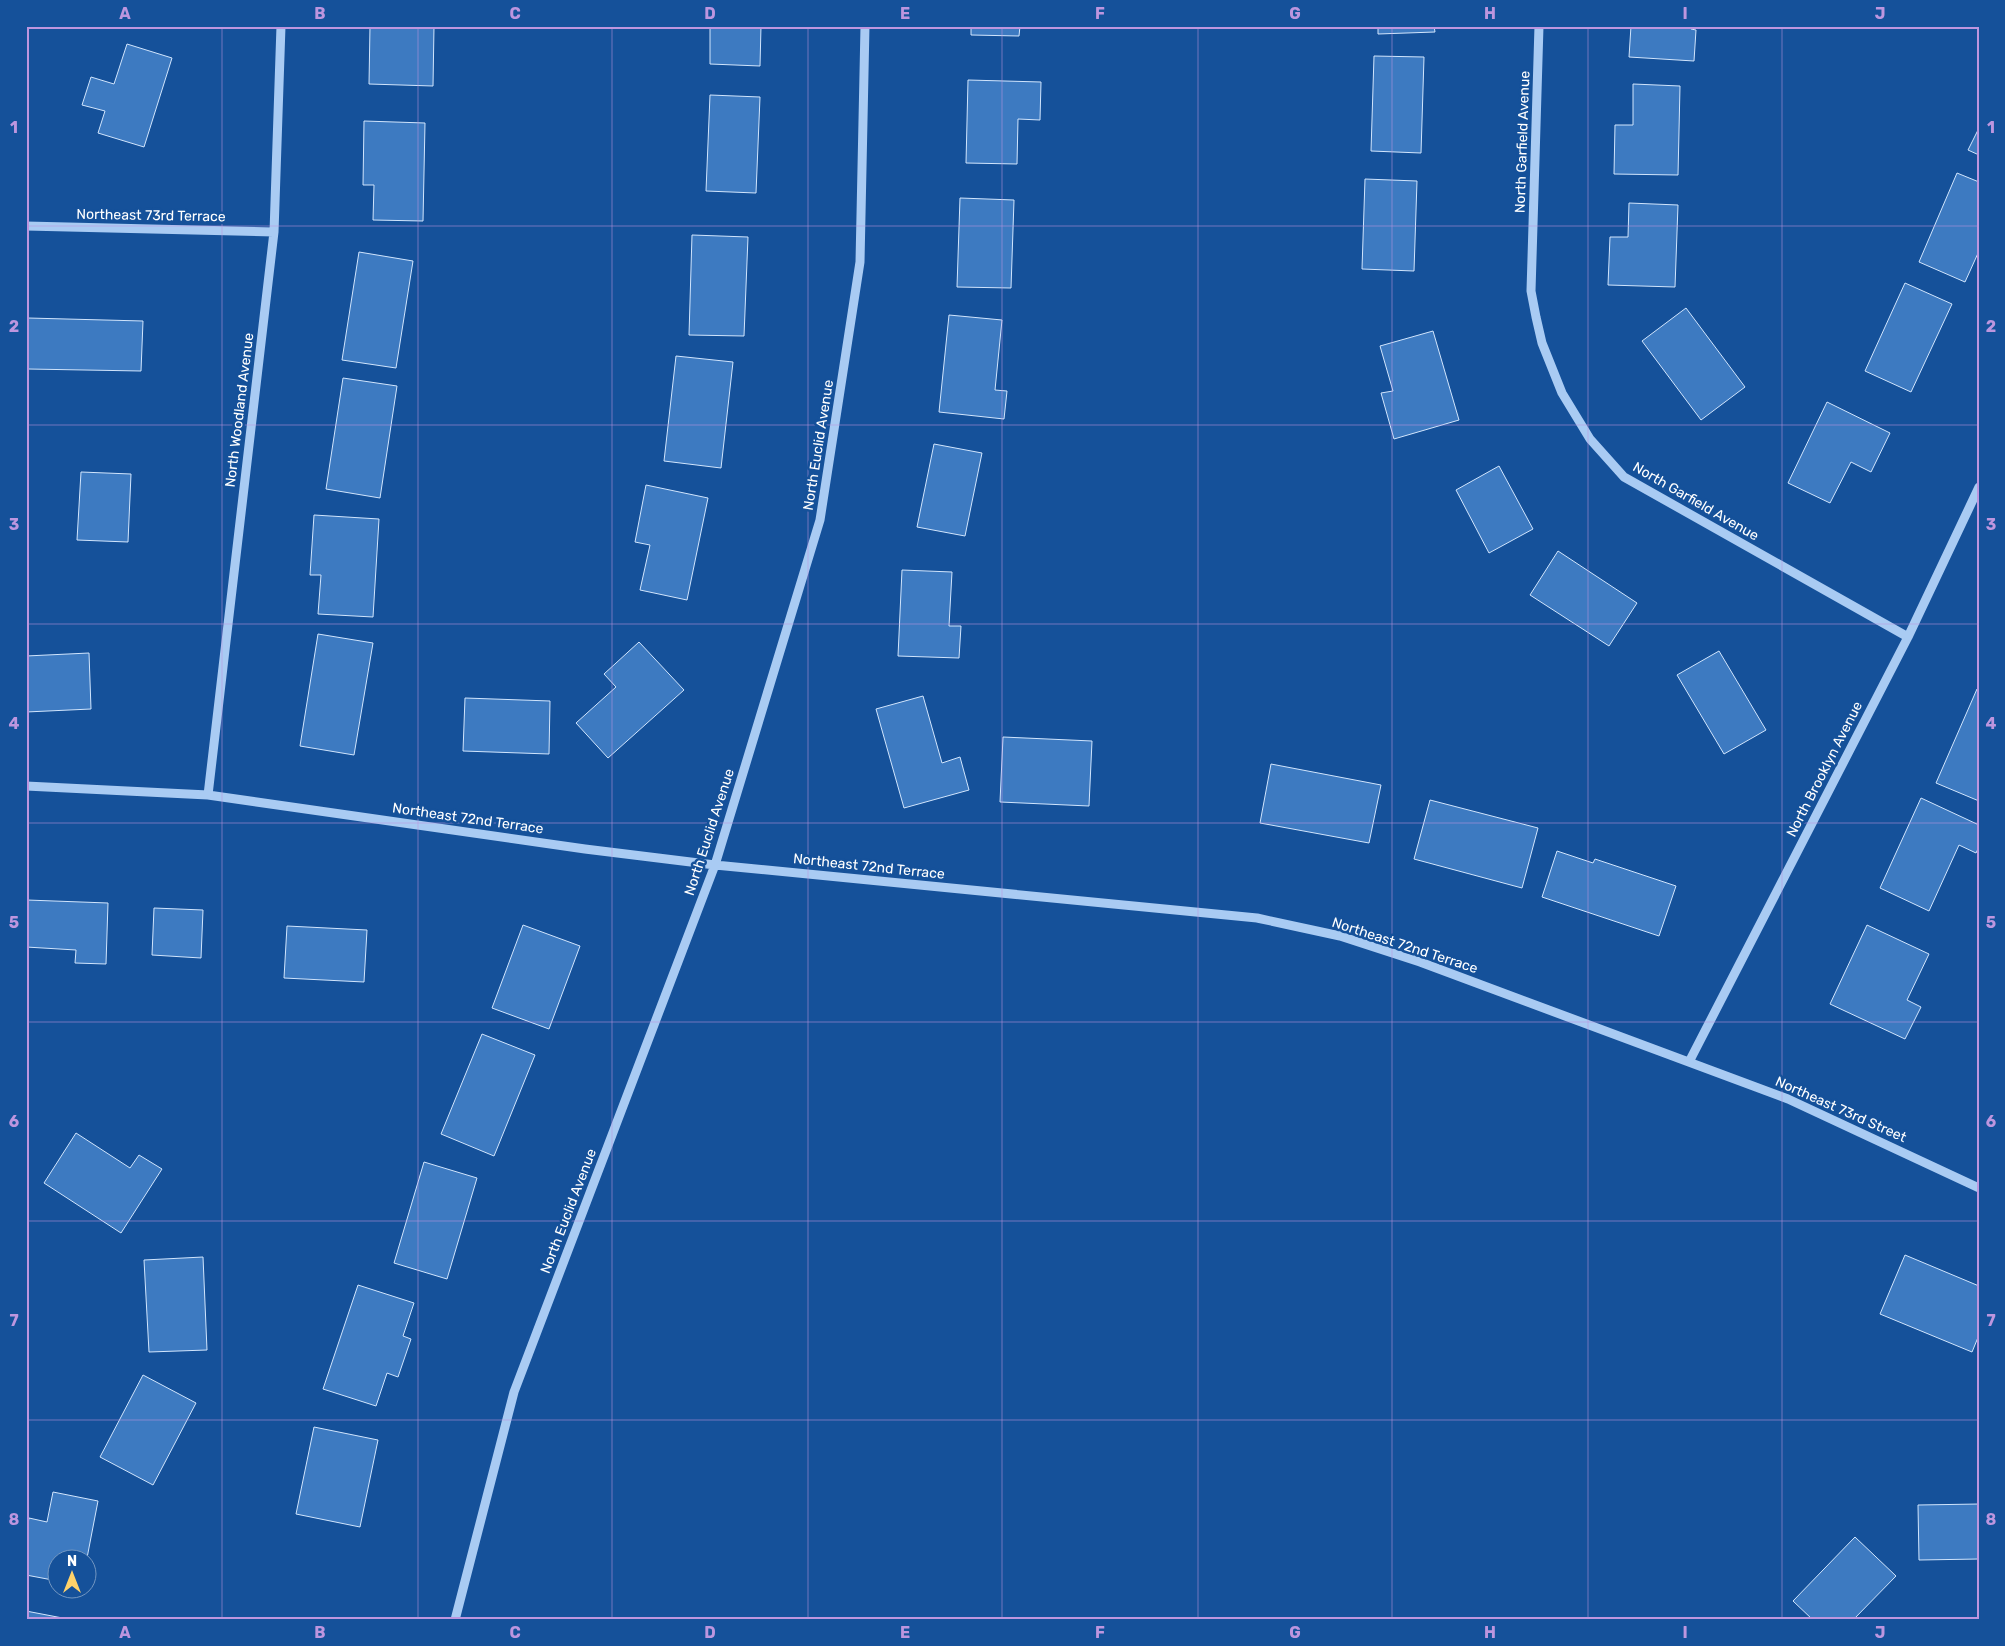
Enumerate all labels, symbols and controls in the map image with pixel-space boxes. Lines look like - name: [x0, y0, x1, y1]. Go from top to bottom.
- text: A: [119, 4, 131, 23]
- text: B: [314, 4, 326, 23]
- text: C: [509, 4, 521, 23]
- text: D: [704, 4, 716, 23]
- text: E: [900, 4, 910, 23]
- text: F: [1095, 4, 1105, 23]
- text: G: [1289, 4, 1301, 23]
- text: H: [1484, 4, 1496, 23]
- text: I: [1682, 4, 1688, 23]
- text: J: [1875, 4, 1885, 23]
- street label: North Garfield Avenue: [1512, 70, 1533, 213]
- text: 1: [10, 118, 18, 137]
- text: 1: [1987, 118, 1995, 137]
- street label: Northeast 73rd Terrace: [76, 206, 226, 225]
- text: 2: [9, 317, 19, 336]
- text: 2: [1986, 317, 1996, 336]
- street label: North Woodland Avenue: [222, 332, 257, 488]
- street label: North Euclid Avenue: [800, 378, 837, 512]
- street label: North Garfield Avenue: [1630, 458, 1762, 544]
- text: 3: [9, 515, 19, 534]
- text: 3: [1986, 515, 1996, 534]
- street label: North Brooklyn Avenue: [1783, 698, 1866, 840]
- text: 4: [9, 714, 20, 733]
- text: 4: [1986, 714, 1997, 733]
- street label: North Euclid Avenue: [681, 766, 738, 898]
- street label: Northeast 72nd Terrace: [391, 799, 545, 838]
- street label: Northeast 72nd Terrace: [792, 850, 946, 883]
- text: 5: [9, 913, 19, 932]
- text: 5: [1986, 913, 1996, 932]
- street label: Northeast 72nd Terrace: [1330, 914, 1480, 977]
- street label: Northeast 73rd Street: [1773, 1073, 1909, 1146]
- text: 6: [9, 1112, 19, 1131]
- text: 6: [1986, 1112, 1996, 1131]
- street label: North Euclid Avenue: [537, 1146, 600, 1276]
- text: 7: [9, 1311, 19, 1330]
- text: 7: [1986, 1311, 1996, 1330]
- text: 8: [9, 1510, 20, 1529]
- text: 8: [1986, 1510, 1997, 1529]
- north arrow: [48, 1548, 98, 1598]
- text: N: [67, 1553, 77, 1570]
- text: A: [119, 1623, 131, 1642]
- text: B: [314, 1623, 326, 1642]
- text: C: [509, 1623, 521, 1642]
- text: D: [704, 1623, 716, 1642]
- text: E: [900, 1623, 910, 1642]
- text: F: [1095, 1623, 1105, 1642]
- text: G: [1289, 1623, 1301, 1642]
- text: H: [1484, 1623, 1496, 1642]
- text: I: [1682, 1623, 1688, 1642]
- text: J: [1875, 1623, 1885, 1642]

